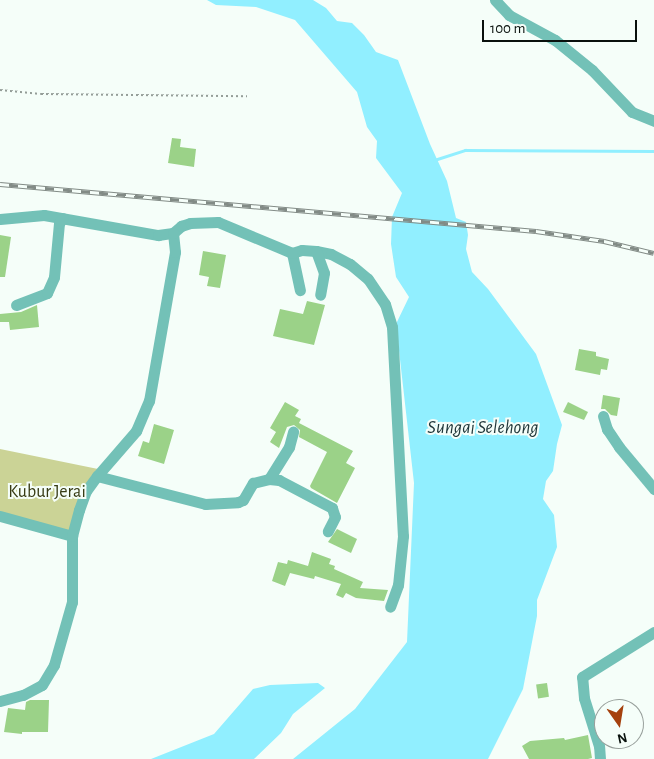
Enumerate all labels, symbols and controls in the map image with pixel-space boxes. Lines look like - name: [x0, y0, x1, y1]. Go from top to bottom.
- scale bar: [484, 10, 639, 42]
- text: 100 m: [490, 21, 525, 36]
- water label: Sungai Selehong: [427, 417, 539, 439]
- park label: Kubur Jerai: [8, 481, 86, 503]
- north arrow: [594, 699, 644, 749]
- text: N: [616, 730, 628, 746]

